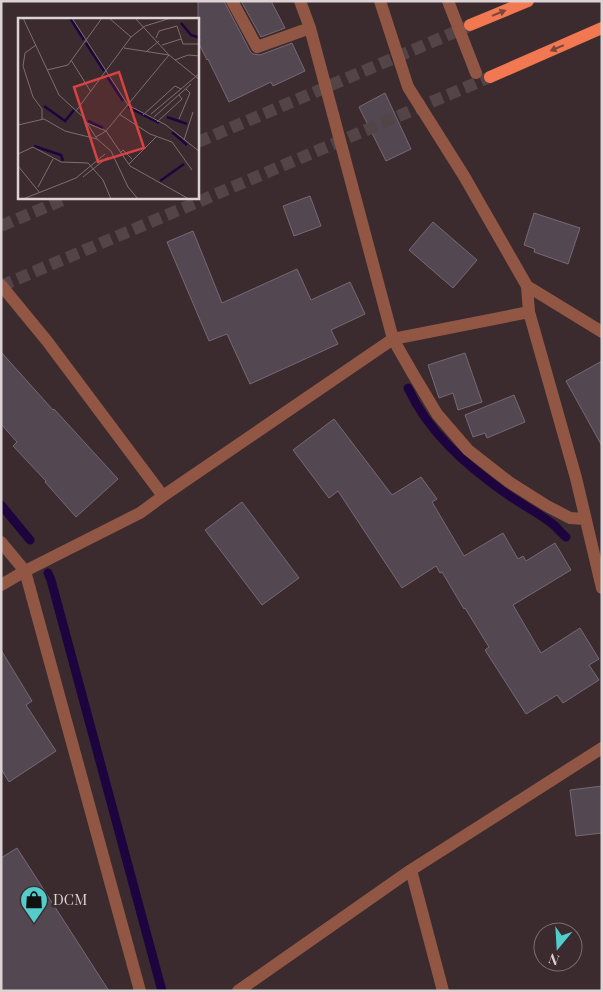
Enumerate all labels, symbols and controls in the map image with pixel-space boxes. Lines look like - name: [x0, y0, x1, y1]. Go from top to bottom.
- one-way arrow: [492, 9, 506, 17]
- inset map: [18, 18, 199, 199]
- one-way arrow: [550, 44, 564, 52]
- shop icon: DCM: [19, 885, 49, 924]
- place label: DCM: [53, 889, 87, 909]
- north arrow: [533, 922, 583, 972]
- text: N: [546, 949, 562, 970]

